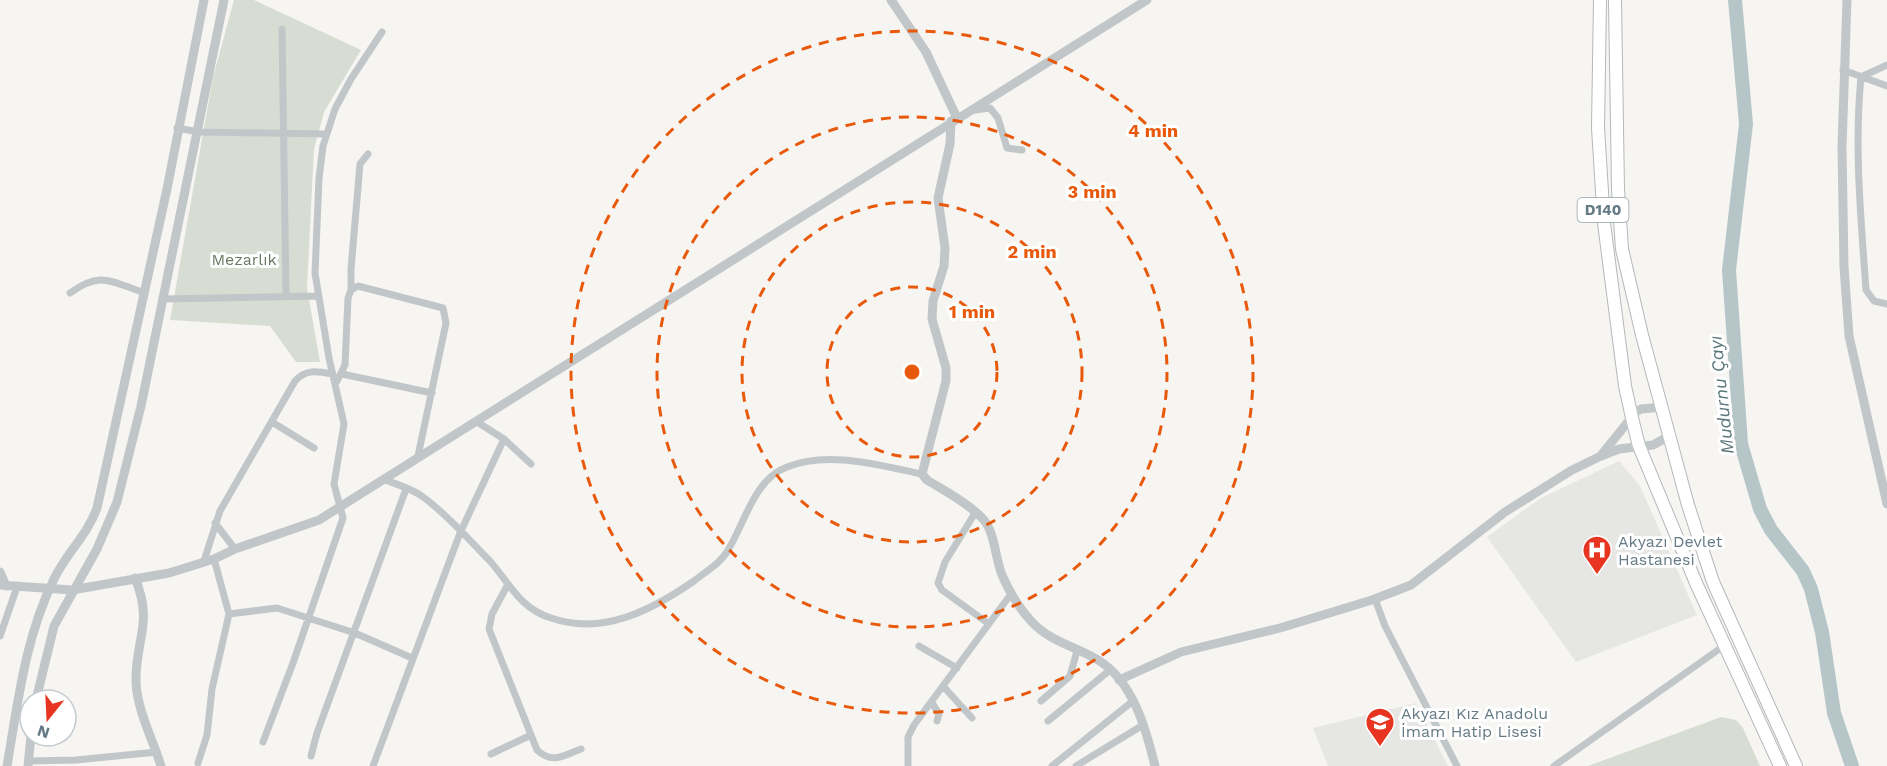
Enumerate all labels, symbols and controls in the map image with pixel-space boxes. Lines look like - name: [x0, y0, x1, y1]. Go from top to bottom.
- text: 4 min: [1128, 120, 1178, 141]
- text: 3 min: [1067, 181, 1117, 202]
- road number: D140: [1578, 198, 1628, 222]
- text: 2 min: [1007, 241, 1057, 262]
- park label: Mezarlık: [211, 250, 277, 269]
- text: 1 min: [949, 301, 995, 322]
- water label: Mudurnu Çayı: [1704, 334, 1738, 455]
- centre of rings: [902, 362, 922, 382]
- place label: Akyazı Devlet Hastanesi: [1618, 532, 1723, 569]
- hospital icon: Akyazı Devlet Hastanesi: [1581, 534, 1613, 576]
- north arrow: [18, 688, 78, 748]
- place label: Akyazı Kız Anadolu İmam Hatip Lisesi: [1401, 704, 1548, 741]
- school or university icon: Akyazı Kız Anadolu İmam Hatip Lisesi: [1364, 706, 1396, 748]
- text: N: [35, 721, 52, 743]

